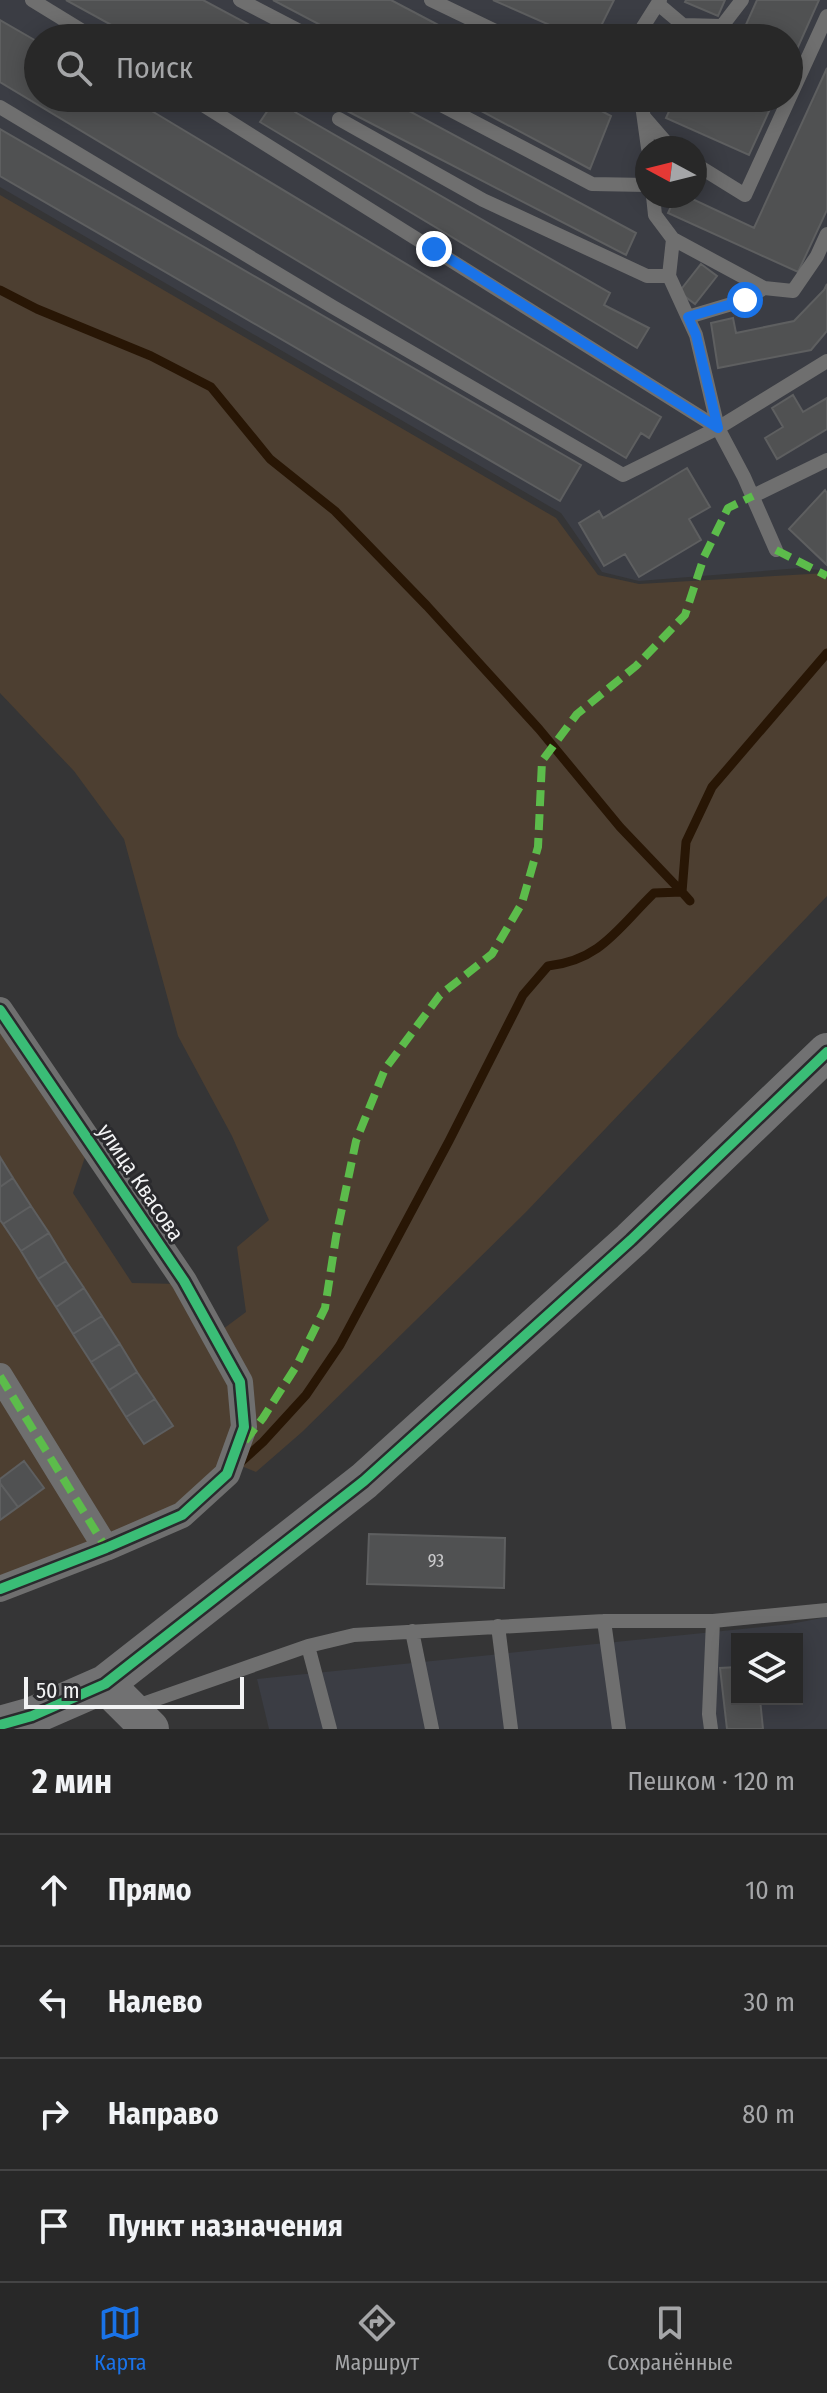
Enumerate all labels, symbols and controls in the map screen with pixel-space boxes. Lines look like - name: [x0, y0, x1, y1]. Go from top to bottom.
- search box: [24, 24, 803, 112]
- icon: search: [52, 46, 96, 90]
- text: Поиск: [116, 50, 193, 86]
- north arrow: [635, 136, 707, 208]
- route end: [416, 231, 452, 267]
- route start: [727, 282, 763, 318]
- street label: улица Квасова: [91, 1118, 190, 1246]
- house number: 93: [428, 1550, 444, 1572]
- map controls: [731, 1633, 803, 1705]
- button: layers: [731, 1633, 803, 1705]
- scale bar: [24, 1673, 244, 1709]
- text: 50 m: [36, 1677, 80, 1704]
- text: 2 мин: [32, 1761, 112, 1802]
- text: Пешком · 120 m: [627, 1766, 795, 1797]
- icon: ahead: [32, 1868, 76, 1912]
- text: Прямо: [108, 1872, 192, 1908]
- text: 10 m: [745, 1875, 795, 1906]
- icon: left: [32, 1980, 76, 2024]
- text: Налево: [108, 1984, 203, 2020]
- text: 30 m: [744, 1987, 795, 2018]
- icon: right: [32, 2092, 76, 2136]
- text: Направо: [108, 2096, 219, 2132]
- text: 80 m: [742, 2099, 795, 2130]
- icon: arrive: [32, 2204, 76, 2248]
- text: Пункт назначения: [108, 2208, 343, 2244]
- tab: Карта: [94, 2301, 147, 2376]
- tab: Маршрут: [335, 2301, 419, 2376]
- tab: Сохранённые: [607, 2301, 733, 2376]

